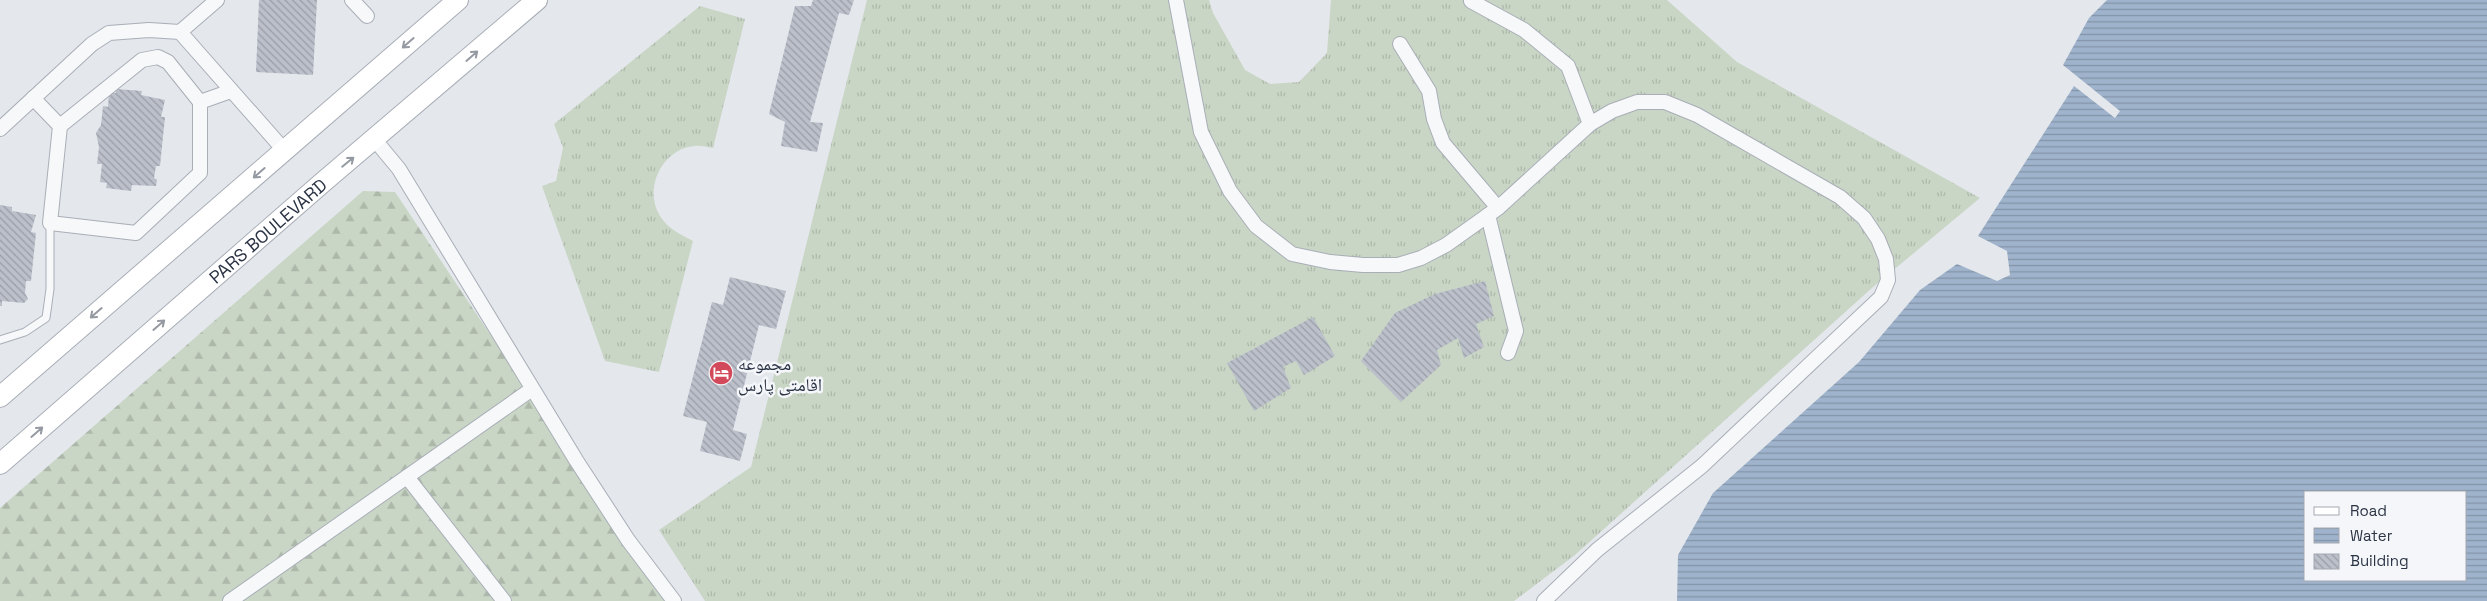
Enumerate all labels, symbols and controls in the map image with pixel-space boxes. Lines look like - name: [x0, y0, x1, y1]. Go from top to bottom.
- one-way arrow: [402, 38, 415, 49]
- one-way arrow: [465, 51, 478, 62]
- one-way arrow: [341, 156, 354, 167]
- one-way arrow: [252, 167, 265, 178]
- street label: PARS BOULEVARD: [204, 173, 331, 288]
- one-way arrow: [90, 308, 103, 319]
- one-way arrow: [153, 320, 166, 331]
- place label: مجموعه اقامتی پارس: [738, 352, 822, 396]
- hotel icon: مجموعه اقامتی پارس: [708, 360, 734, 386]
- one-way arrow: [30, 427, 43, 438]
- legend: [2304, 491, 2467, 581]
- text: Road: [2350, 501, 2387, 520]
- text: Water: [2350, 526, 2393, 545]
- text: Building: [2350, 551, 2409, 570]

